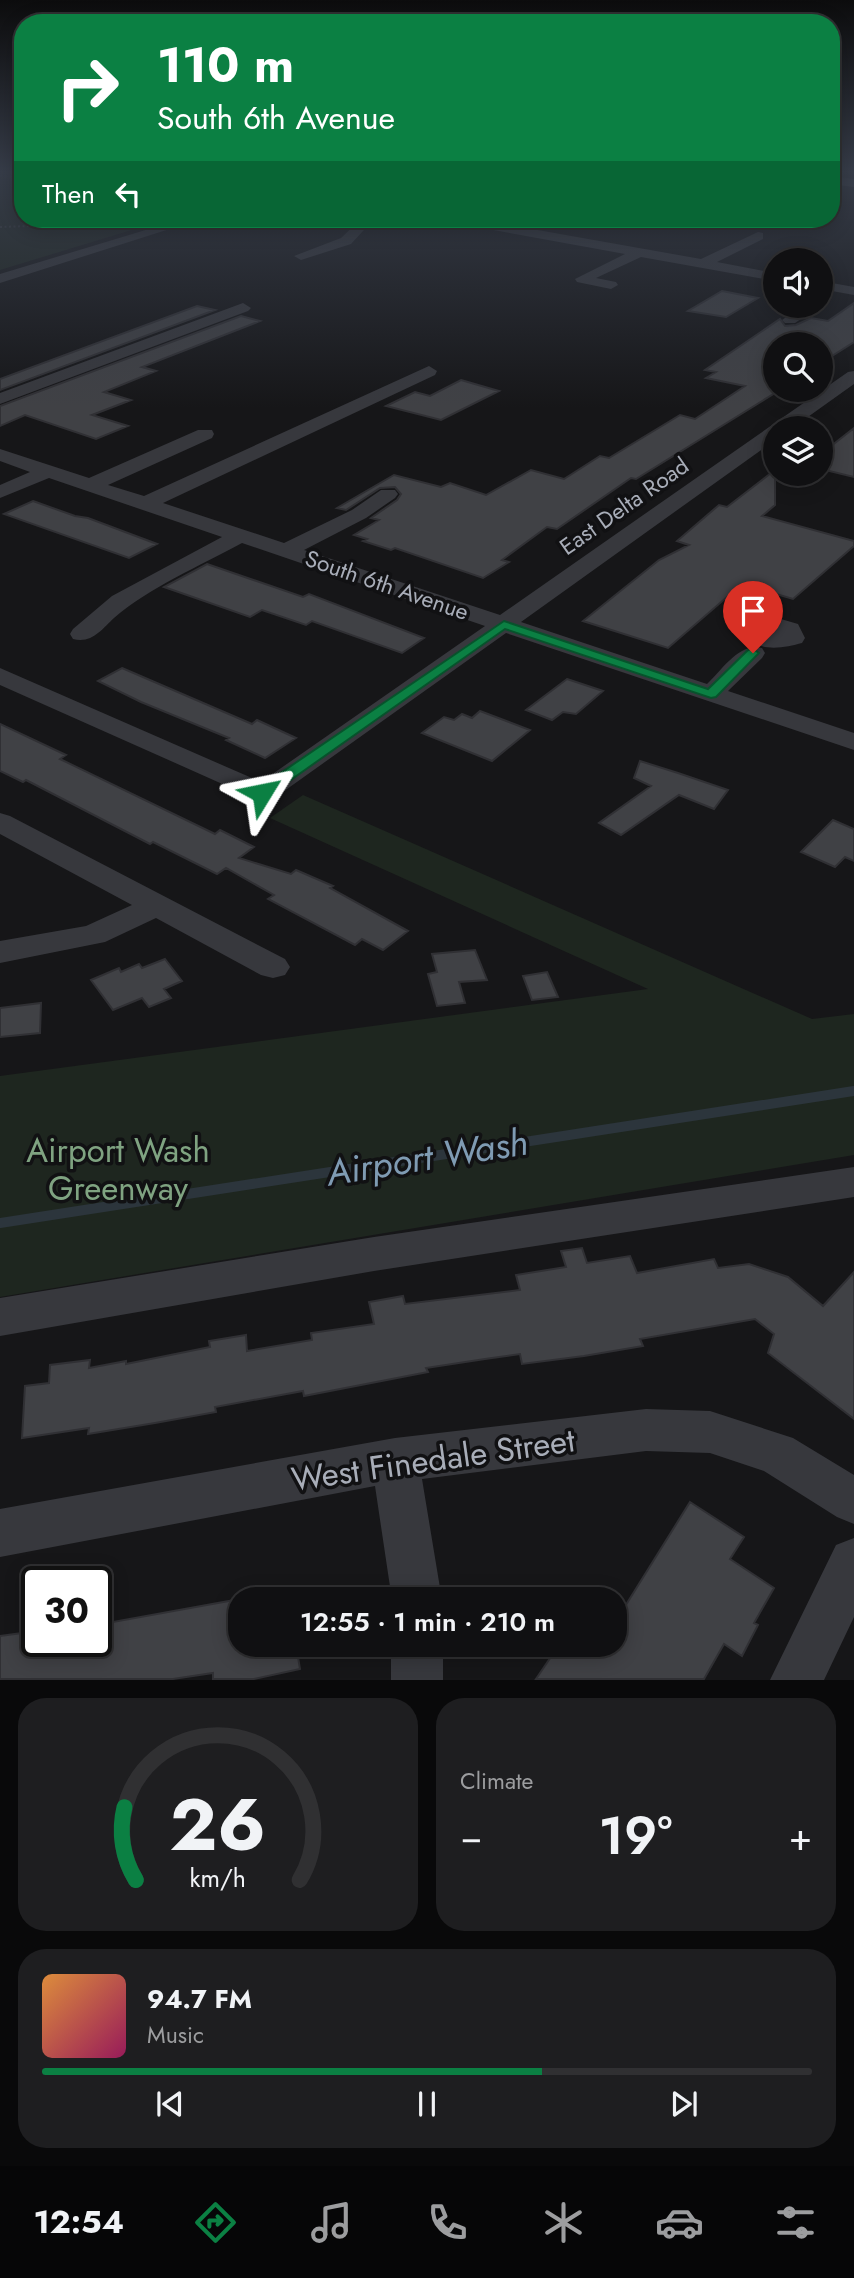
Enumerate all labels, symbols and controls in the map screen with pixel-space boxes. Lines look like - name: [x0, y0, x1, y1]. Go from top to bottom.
- text: 110 m: [157, 30, 294, 100]
- icon: right: [42, 42, 133, 133]
- text: South 6th Avenue: [157, 95, 395, 141]
- text: Then: [42, 175, 95, 213]
- icon: left: [109, 175, 147, 213]
- map controls: [763, 248, 833, 486]
- button: sound: [763, 248, 833, 318]
- button: search: [763, 332, 833, 402]
- button: layers: [763, 416, 833, 486]
- street label: East Delta Road: [552, 449, 696, 563]
- street label: South 6th Avenue: [301, 541, 474, 629]
- pin: [723, 581, 783, 653]
- icon: arrive: [734, 592, 772, 630]
- position arrow: [225, 756, 299, 830]
- water label: Airport Wash: [321, 1114, 532, 1200]
- park label: Airport Wash Greenway: [26, 1127, 210, 1212]
- street label: West Finedale Street: [288, 1416, 578, 1503]
- speed limit sign: 30: [21, 1566, 112, 1657]
- text: 12:55 · 1 min · 210 m: [300, 1603, 555, 1641]
- text: Climate: [460, 1764, 533, 1798]
- text: 26: [170, 1773, 266, 1878]
- text: 19°: [599, 1798, 673, 1874]
- text: −: [460, 1809, 482, 1864]
- text: +: [789, 1809, 812, 1864]
- text: km/h: [190, 1860, 246, 1896]
- text: 94.7 FM: [147, 1980, 252, 2018]
- text: Music: [147, 2018, 204, 2052]
- icon: previous: [151, 2085, 189, 2123]
- icon: pause: [408, 2085, 446, 2123]
- icon: next: [665, 2085, 703, 2123]
- icon: directions: [191, 2198, 240, 2247]
- icon: music: [307, 2198, 356, 2247]
- icon: phone: [423, 2198, 472, 2247]
- icon: climate: [539, 2198, 588, 2247]
- icon: car: [655, 2198, 704, 2247]
- icon: filters: [771, 2198, 820, 2247]
- text: 12:54: [34, 2199, 124, 2245]

